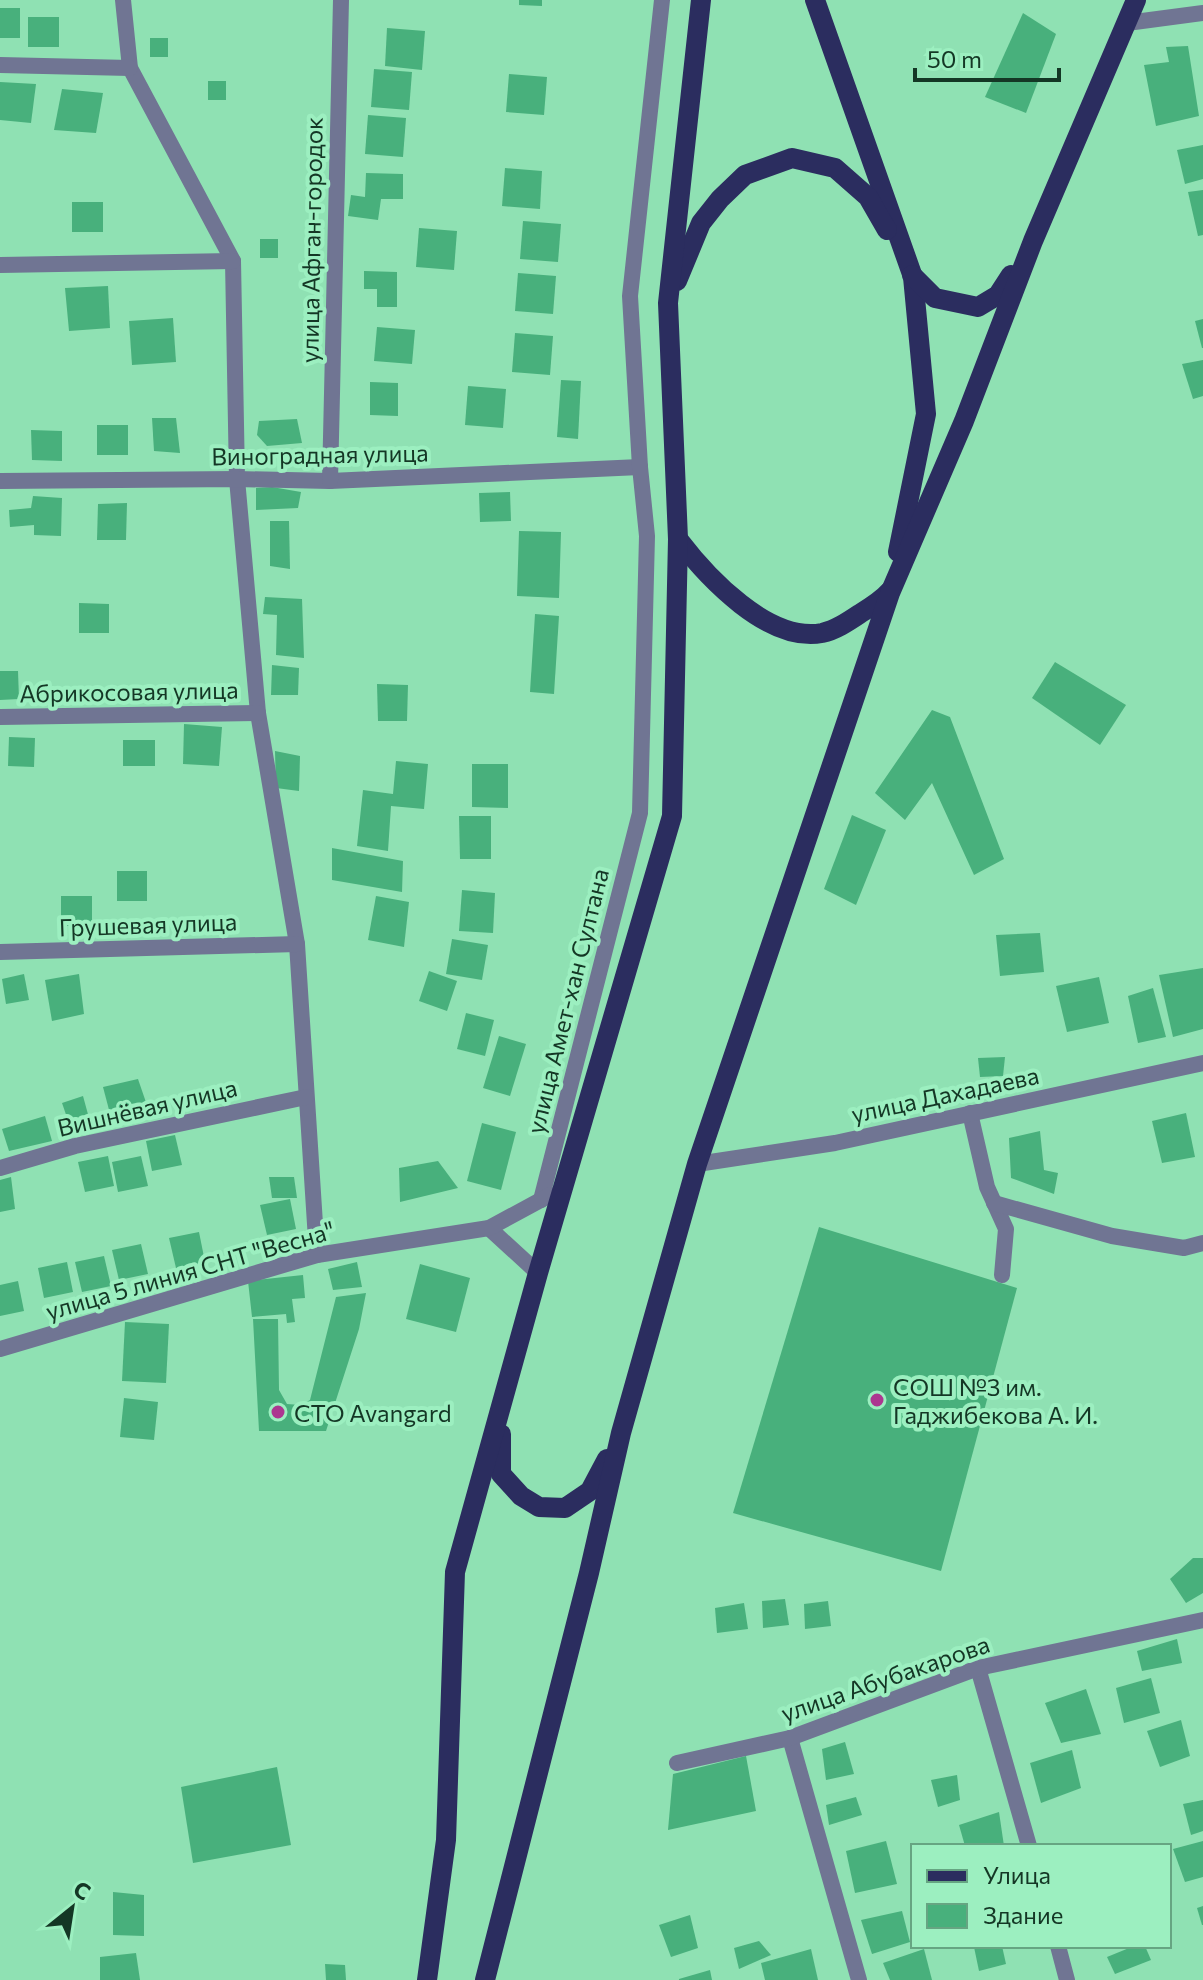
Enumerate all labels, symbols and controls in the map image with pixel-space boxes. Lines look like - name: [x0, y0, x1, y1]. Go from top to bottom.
- scale bar: [915, 32, 1059, 82]
- text: 50 m: [927, 44, 982, 73]
- street label: улица Афган-городок: [294, 117, 328, 363]
- street label: Виноградная улица: [211, 438, 429, 470]
- street label: Абрикосовая улица: [19, 675, 239, 707]
- street label: улица Амет-хан Султана: [520, 865, 614, 1137]
- street label: Грушевая улица: [58, 906, 238, 942]
- street label: улица Дахадаева: [849, 1060, 1041, 1128]
- street label: Вишнёвая улица: [54, 1072, 240, 1142]
- street label: улица 5 линия СНТ "Весна": [42, 1215, 338, 1325]
- place label: СОШ №3 им. Гаджибекова А. И.: [893, 1372, 1098, 1429]
- marker: СОШ №3 им. Гаджибекова А. И.: [868, 1391, 886, 1409]
- place label: СТО Avangard: [294, 1398, 452, 1427]
- marker: СТО Avangard: [269, 1403, 287, 1421]
- street label: улица Абубакарова: [777, 1629, 993, 1727]
- legend: [911, 1844, 1171, 1948]
- text: Улица: [983, 1860, 1051, 1889]
- north arrow: [32, 1868, 112, 1948]
- text: С: [69, 1875, 96, 1906]
- text: Здание: [983, 1900, 1063, 1929]

